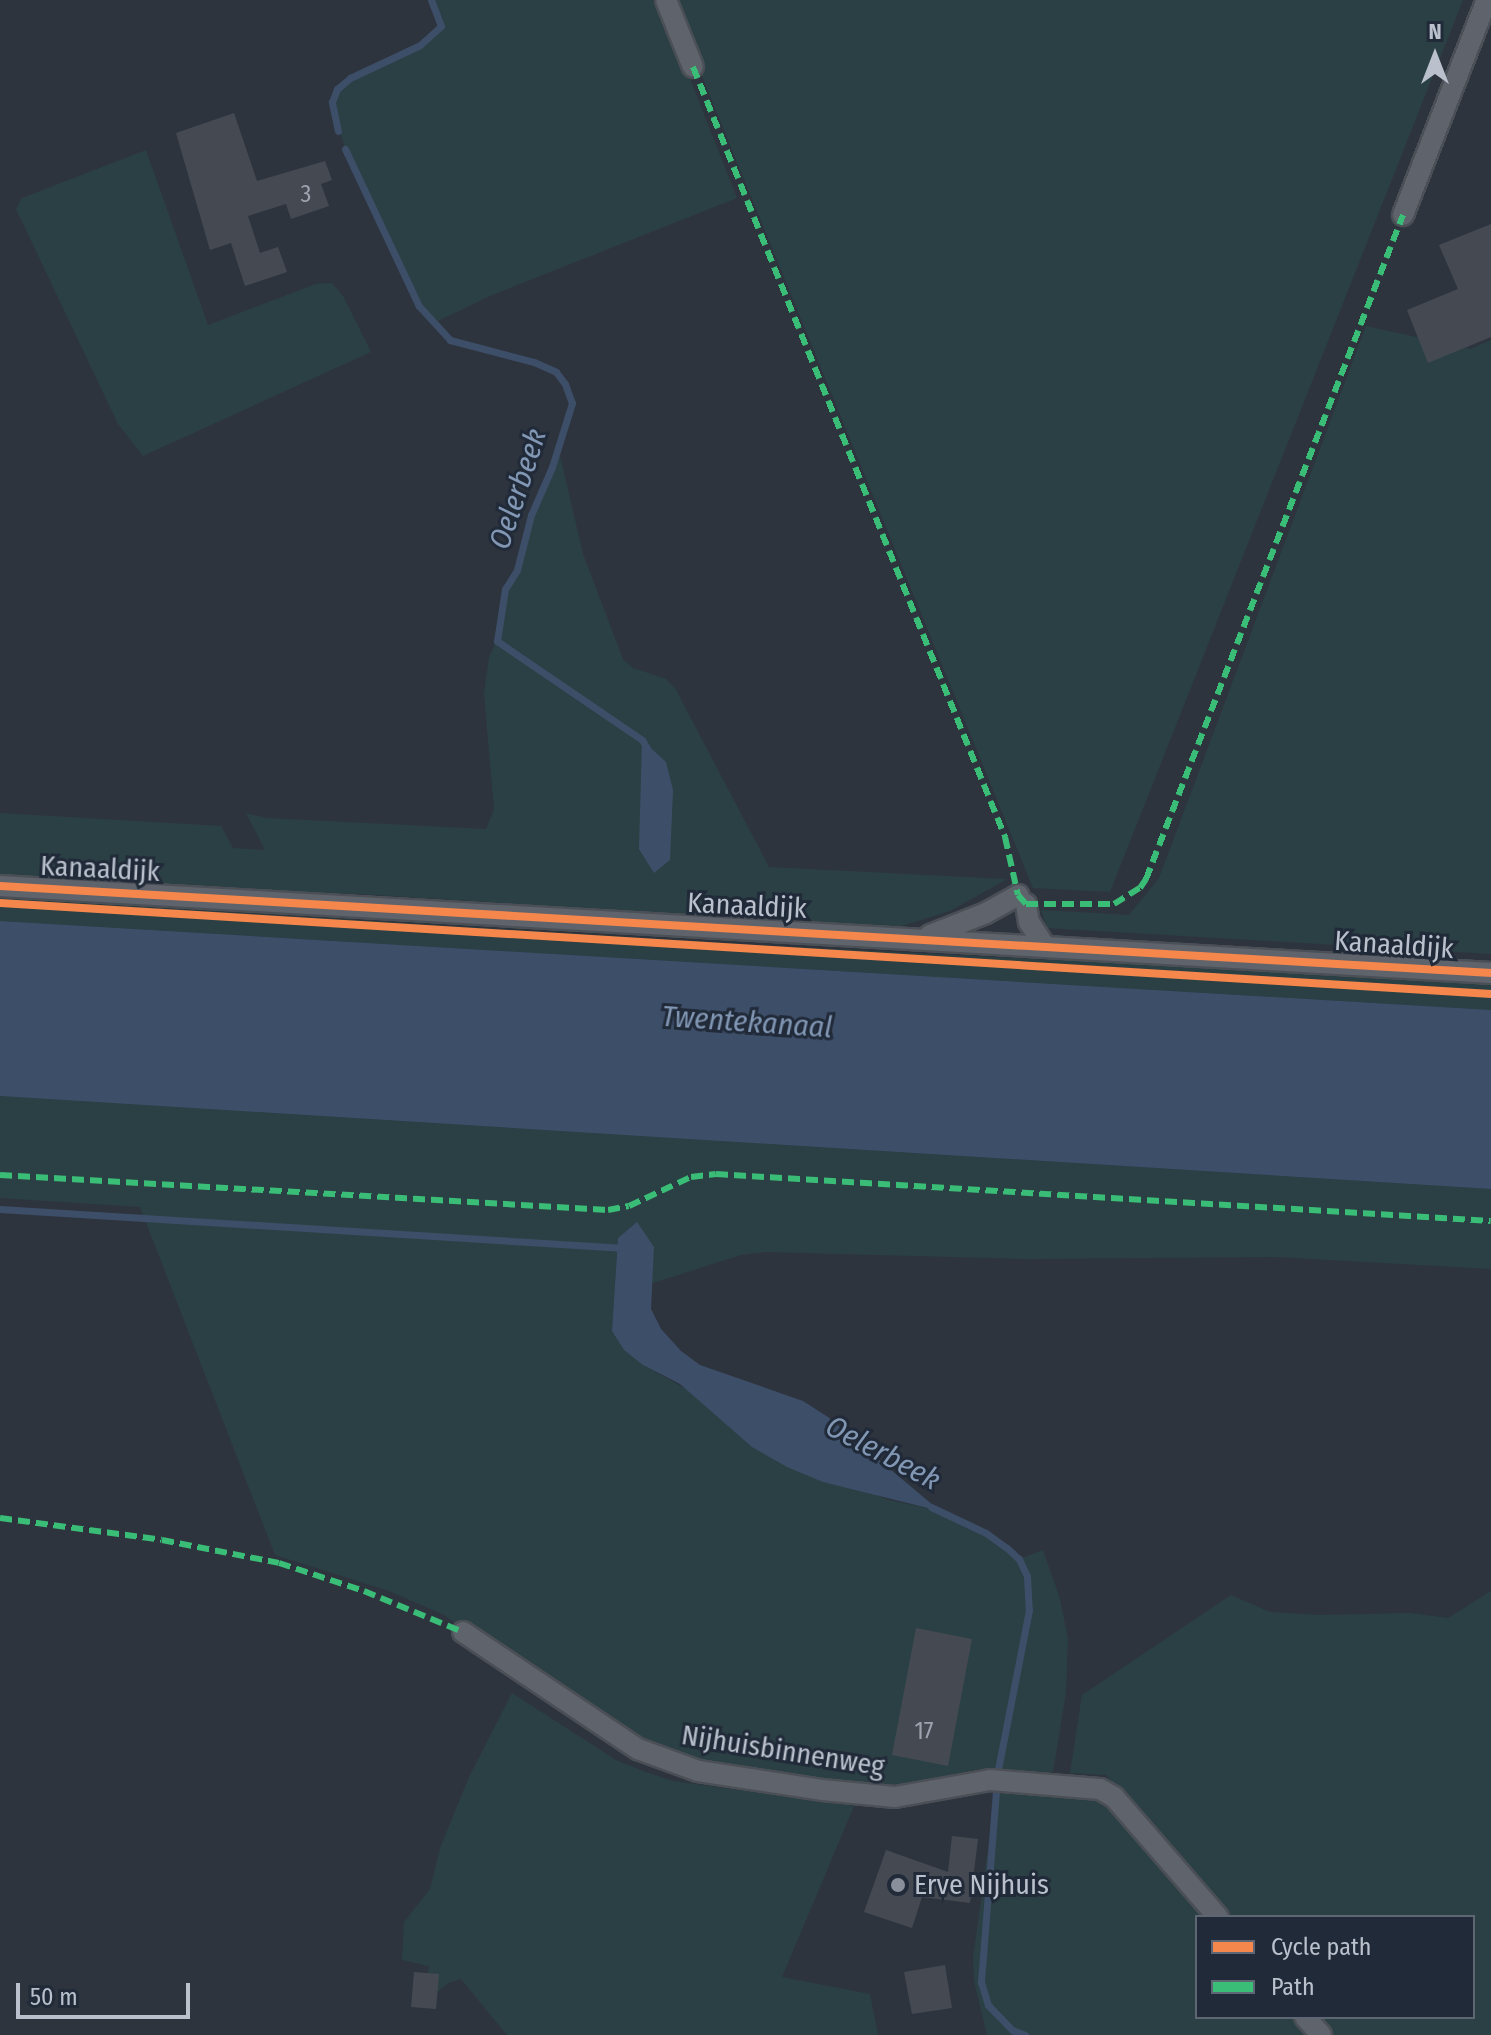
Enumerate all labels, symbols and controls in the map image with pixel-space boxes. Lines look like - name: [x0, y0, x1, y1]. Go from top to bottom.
- north arrow: [1395, 16, 1475, 96]
- text: N: [1428, 18, 1442, 45]
- house number: 3: [301, 181, 311, 209]
- water label: Oelerbeek: [482, 424, 554, 554]
- street label: Kanaaldijk: [39, 849, 161, 889]
- street label: Kanaaldijk: [686, 886, 808, 926]
- street label: Kanaaldijk: [1333, 924, 1455, 966]
- water label: Twentekanaal: [661, 998, 833, 1046]
- water label: Oelerbeek: [820, 1408, 946, 1498]
- street label: Nijhuisbinnenweg: [679, 1718, 887, 1784]
- house number: 17: [914, 1718, 934, 1746]
- place label: Erve Nijhuis: [914, 1868, 1049, 1902]
- marker: Erve Nijhuis: [889, 1876, 907, 1894]
- legend: [1195, 1915, 1475, 2019]
- text: Cycle path: [1271, 1933, 1371, 1961]
- scale bar: [20, 1967, 194, 2017]
- text: Path: [1271, 1973, 1315, 2001]
- text: 50 m: [30, 1983, 78, 2011]

